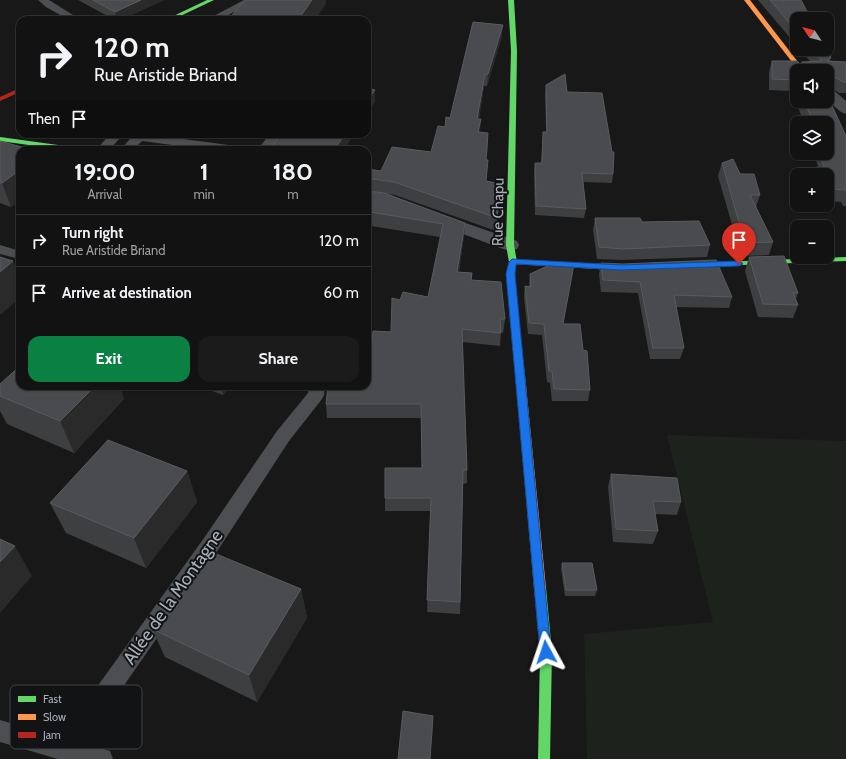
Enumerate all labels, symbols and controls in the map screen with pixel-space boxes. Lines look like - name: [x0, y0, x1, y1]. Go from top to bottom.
- north arrow: [790, 12, 834, 56]
- map controls: [790, 12, 834, 264]
- text: 120 m: [94, 30, 170, 64]
- icon: right: [28, 32, 80, 84]
- text: Rue Aristide Briand: [94, 64, 237, 86]
- button: sound: [790, 64, 834, 108]
- icon: arrive: [68, 108, 90, 130]
- text: Then: [28, 110, 60, 128]
- button: layers: [790, 116, 834, 160]
- text: 19:00: [74, 157, 135, 186]
- text: 1: [200, 157, 209, 186]
- text: 180: [273, 157, 313, 186]
- button: +: [790, 168, 834, 212]
- street label: Rue Chapu: [488, 178, 508, 246]
- text: Arrival: [87, 186, 122, 202]
- text: min: [193, 186, 215, 202]
- text: m: [287, 186, 299, 202]
- button: −: [790, 220, 834, 264]
- pin: [722, 223, 756, 264]
- text: Turn right: [62, 224, 123, 242]
- icon: arrive: [728, 229, 750, 251]
- icon: right: [28, 230, 50, 252]
- text: 120 m: [319, 232, 359, 250]
- text: Rue Aristide Briand: [62, 242, 166, 258]
- icon: arrive: [28, 282, 50, 304]
- text: Arrive at destination: [62, 284, 192, 302]
- text: 60 m: [323, 284, 359, 302]
- button: Exit: [28, 336, 190, 382]
- button: Share: [198, 336, 359, 382]
- street label: Allée de la Montagne: [118, 525, 228, 669]
- position arrow: [525, 631, 567, 673]
- legend: [10, 685, 142, 749]
- text: Fast: [43, 692, 62, 706]
- text: Slow: [43, 710, 66, 724]
- text: Jam: [42, 728, 61, 742]

